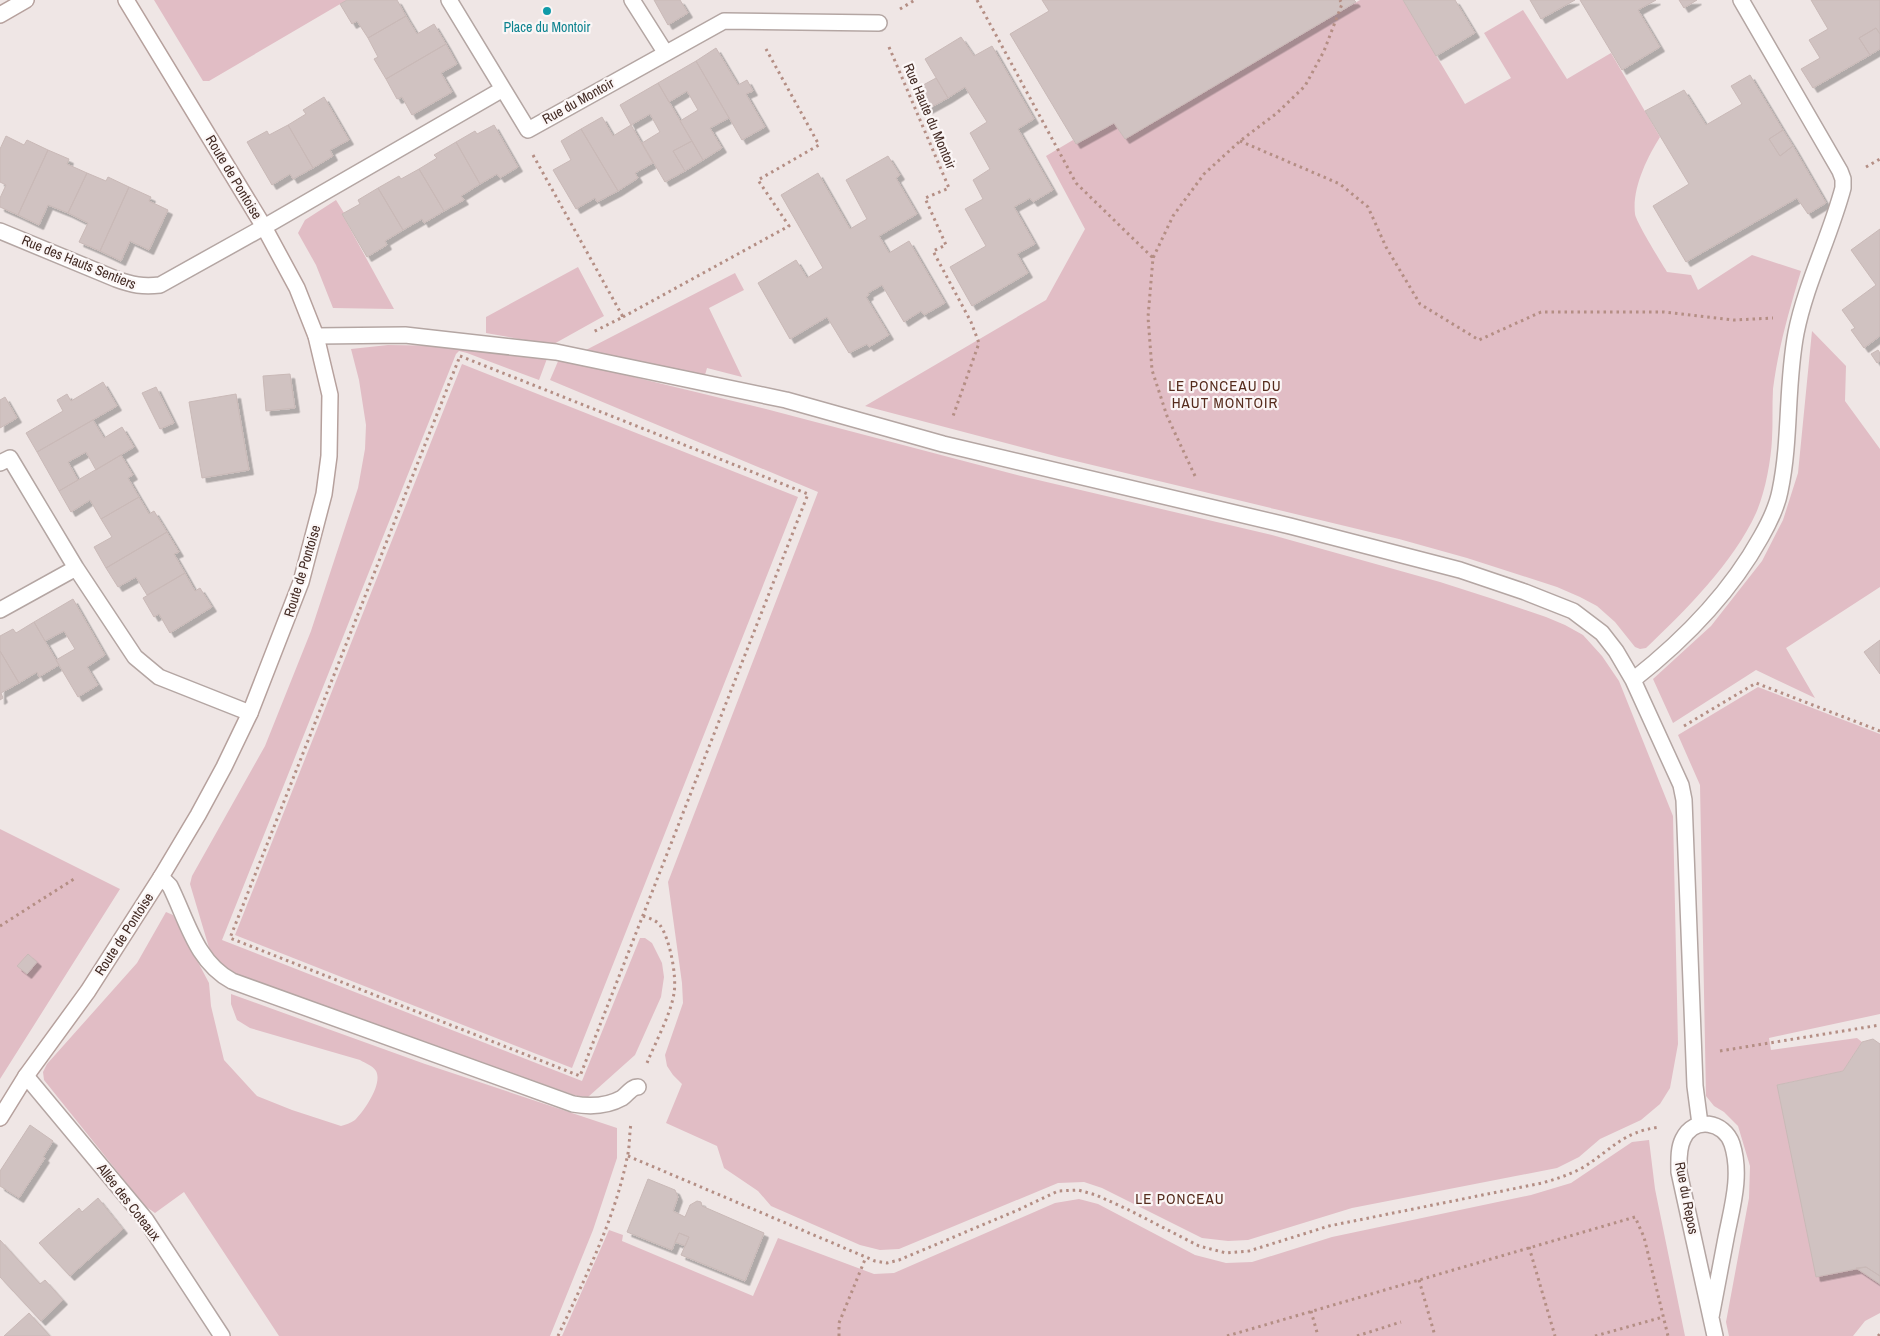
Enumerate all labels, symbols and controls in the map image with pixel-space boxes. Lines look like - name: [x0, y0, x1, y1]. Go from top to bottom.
- marker: Place du Montoir: [541, 5, 553, 17]
- place label: Place du Montoir: [504, 18, 591, 36]
- street label: Rue Haute du Montoir: [900, 60, 960, 172]
- street label: Rue du Montoir: [539, 74, 617, 128]
- street label: Route de Pontoise: [202, 132, 266, 222]
- street label: Rue des Hauts Sentiers: [19, 231, 139, 293]
- district label: LE PONCEAU DU HAUT MONTOIR: [1168, 375, 1282, 413]
- street label: Route de Pontoise: [279, 523, 325, 619]
- street label: Route de Pontoise: [91, 889, 157, 979]
- street label: Allée des Coteaux: [93, 1159, 165, 1244]
- street label: Rue du Repos: [1671, 1160, 1703, 1236]
- district label: LE PONCEAU: [1135, 1188, 1225, 1209]

